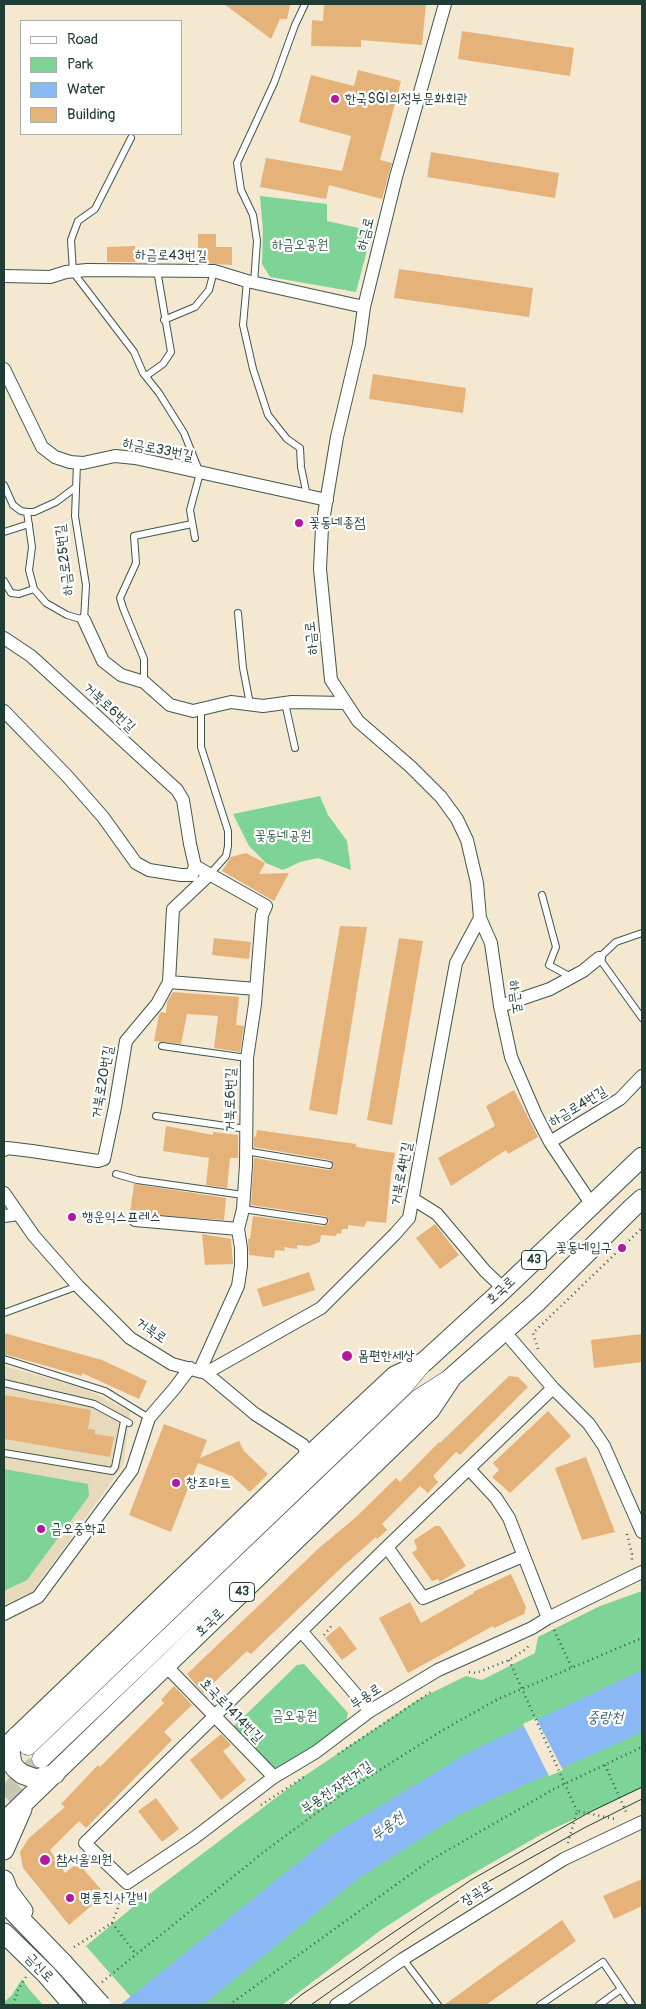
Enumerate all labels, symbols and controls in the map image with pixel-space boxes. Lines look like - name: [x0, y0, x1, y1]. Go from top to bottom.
- legend: [20, 20, 182, 135]
- text: Road: [67, 30, 98, 49]
- text: Park: [67, 55, 93, 74]
- text: Water: [67, 80, 105, 99]
- place label: 한국SGI의정부문화회관: [345, 91, 468, 107]
- marker: 한국SGI의정부문화회관: [329, 93, 341, 105]
- text: Building: [67, 105, 115, 124]
- street label: 하금로: [354, 216, 378, 252]
- park label: 하금오공원: [272, 237, 328, 253]
- street label: 하금로43번길: [135, 247, 207, 265]
- street label: 하금로33번길: [121, 435, 195, 465]
- place label: 꽃동네종점: [309, 515, 365, 531]
- marker: 꽃동네종점: [293, 517, 305, 529]
- street label: 하금로25번길: [52, 523, 78, 597]
- street label: 하금로: [302, 620, 322, 656]
- street label: 거북로6번길: [80, 680, 138, 736]
- park label: 꽃동네공원: [255, 828, 311, 844]
- street label: 하금로: [504, 979, 526, 1015]
- street label: 거북로20번길: [88, 1044, 118, 1120]
- street label: 거북로6번길: [222, 1068, 240, 1132]
- street label: 하금로4번길: [546, 1083, 610, 1131]
- street label: 거북로4번길: [388, 1141, 416, 1207]
- place label: 행운익스프레스: [82, 1209, 161, 1225]
- marker: 행운익스프레스: [66, 1211, 78, 1223]
- place label: 꽃동네입구: [556, 1240, 612, 1256]
- marker: 꽃동네입구: [616, 1242, 628, 1254]
- road number: 43: [522, 1250, 546, 1270]
- street label: 호국로: [483, 1273, 519, 1309]
- street label: 거북로: [132, 1314, 170, 1348]
- place label: 몸편한세상: [358, 1348, 414, 1364]
- marker: 몸편한세상: [340, 1349, 354, 1363]
- place label: 창조마트: [186, 1475, 231, 1491]
- marker: 창조마트: [170, 1477, 182, 1489]
- place label: 금오중학교: [51, 1521, 107, 1537]
- marker: 금오중학교: [35, 1523, 47, 1535]
- road number: 43: [230, 1582, 254, 1601]
- street label: 호국로: [192, 1605, 228, 1641]
- street label: 호국로1414번길: [196, 1675, 266, 1747]
- street label: 부용로: [347, 1681, 385, 1713]
- park label: 금오공원: [272, 1708, 318, 1724]
- water label: 중랑천: [587, 1709, 623, 1727]
- street label: 부용천 자전거길: [298, 1758, 376, 1818]
- water label: 부용천: [368, 1809, 408, 1845]
- place label: 참서울의원: [56, 1852, 112, 1868]
- marker: 참서울의원: [38, 1853, 52, 1867]
- street label: 장곡로: [458, 1878, 496, 1910]
- place label: 명륜진사갈비: [80, 1890, 148, 1906]
- marker: 명륜진사갈비: [64, 1892, 76, 1904]
- street label: 금신로: [21, 1950, 57, 1986]

